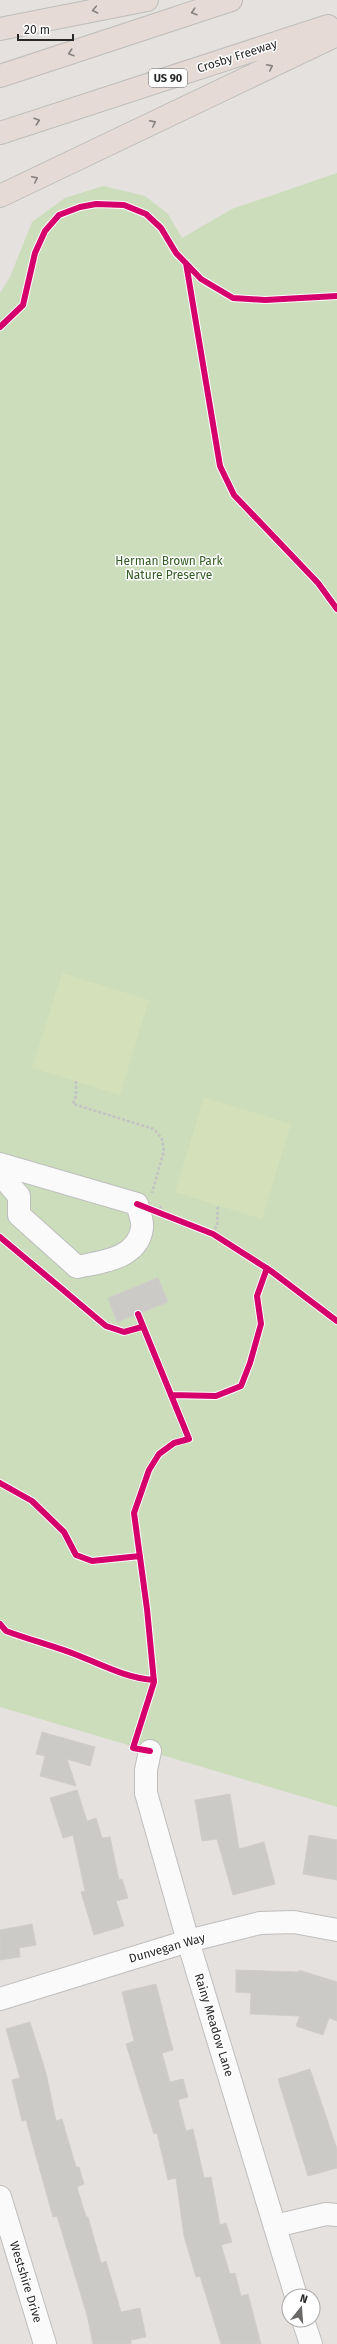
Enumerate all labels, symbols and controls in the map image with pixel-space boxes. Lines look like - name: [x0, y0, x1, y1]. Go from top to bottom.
- one-way arrow: [92, 6, 98, 14]
- one-way arrow: [191, 7, 198, 16]
- scale bar: [18, 16, 73, 42]
- text: 20 m: [24, 23, 50, 37]
- street label: Crosby Freeway: [195, 36, 279, 76]
- one-way arrow: [67, 48, 74, 57]
- one-way arrow: [266, 64, 273, 72]
- road number: US 90: [149, 69, 187, 87]
- one-way arrow: [33, 117, 40, 126]
- one-way arrow: [148, 120, 156, 128]
- one-way arrow: [31, 176, 39, 184]
- park label: Herman Brown Park Nature Preserve: [115, 554, 224, 582]
- street label: Dunvegan Way: [127, 1930, 207, 1966]
- street label: Rainy Meadow Lane: [192, 1972, 236, 2078]
- street label: Westshire Drive: [7, 2240, 45, 2324]
- north arrow: [281, 2288, 321, 2328]
- text: N: [298, 2292, 309, 2306]

